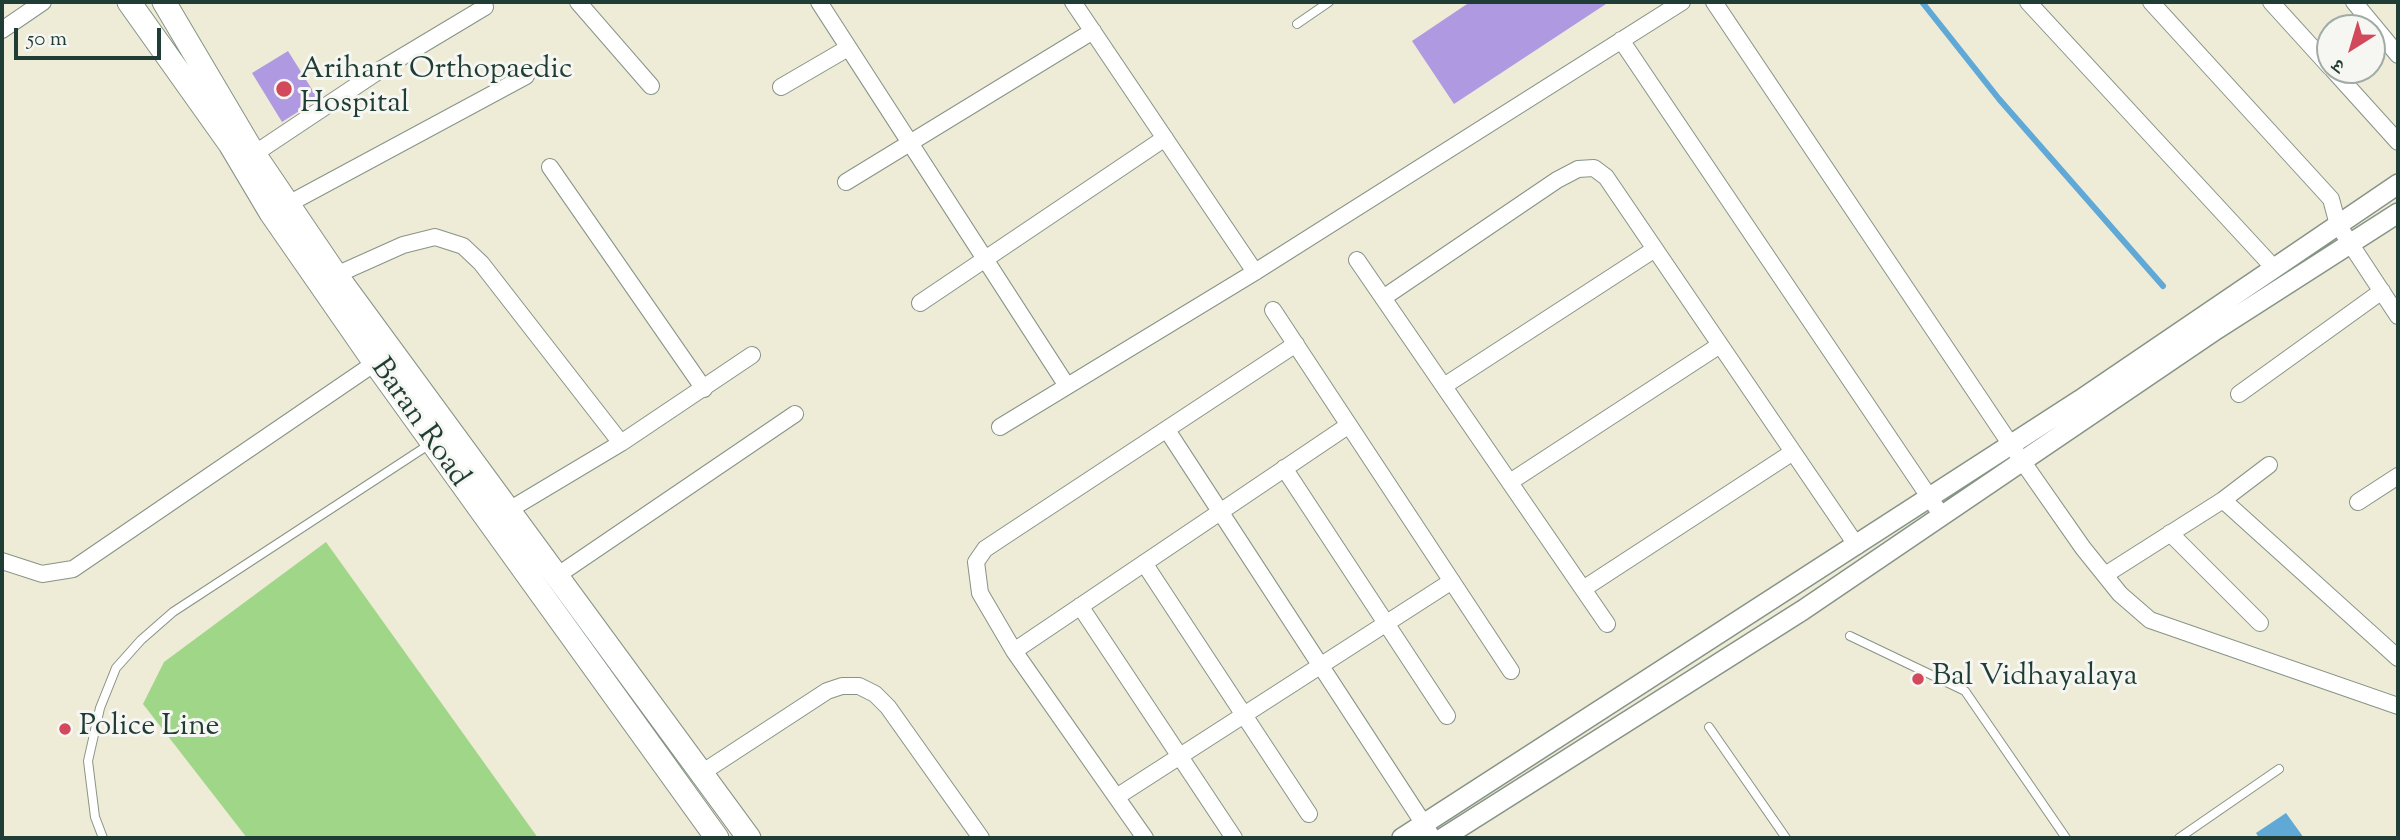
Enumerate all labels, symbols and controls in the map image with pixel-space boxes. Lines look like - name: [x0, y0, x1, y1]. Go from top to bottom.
- scale bar: [18, 14, 164, 58]
- north arrow: [2316, 14, 2386, 84]
- text: 50 m: [27, 25, 67, 55]
- text: उ: [2327, 51, 2351, 78]
- place label: Arihant Orthopaedic Hospital: [300, 54, 572, 124]
- marker: Arihant Orthopaedic Hospital: [274, 79, 294, 99]
- street label: Baran Road: [361, 353, 475, 495]
- place label: Bal Vidhayalaya: [1932, 661, 2138, 697]
- marker: Bal Vidhayalaya: [1910, 671, 1926, 687]
- place label: Police Line: [79, 711, 220, 747]
- marker: Police Line: [57, 721, 73, 737]

